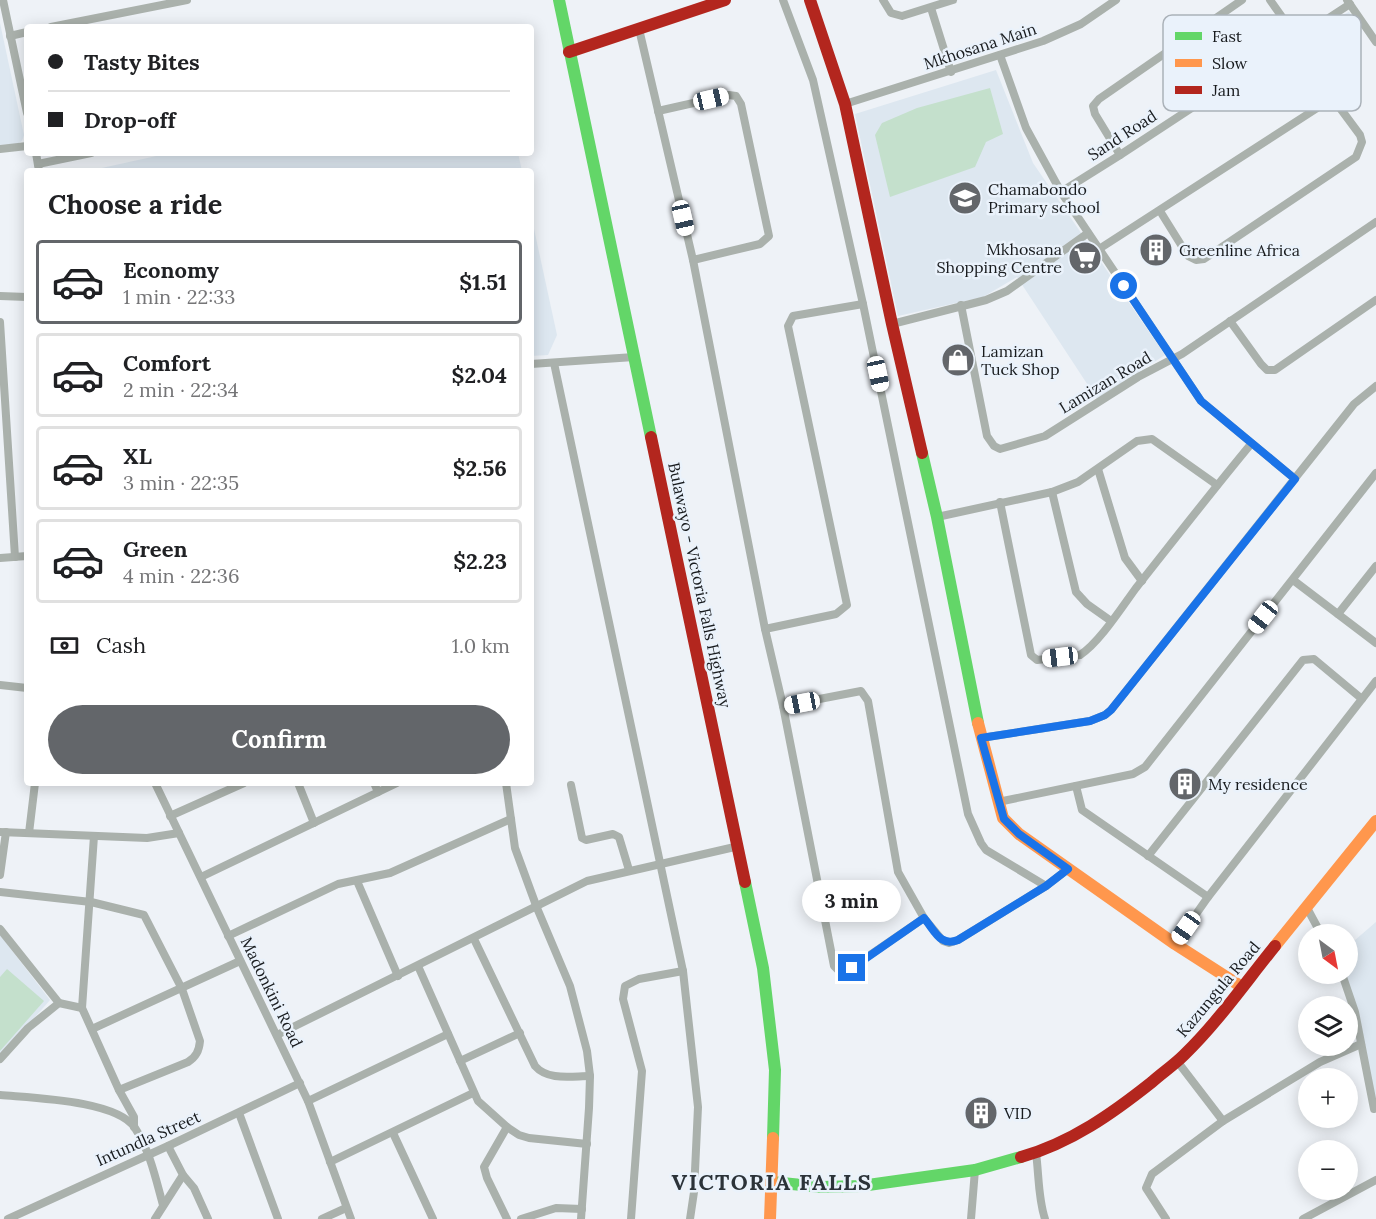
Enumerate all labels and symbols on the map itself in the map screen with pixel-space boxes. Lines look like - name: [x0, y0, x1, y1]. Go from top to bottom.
- legend: [1163, 15, 1361, 111]
- street label: Mkhosana Main: [921, 18, 1039, 74]
- text: Fast: [1212, 26, 1243, 46]
- text: Slow: [1212, 53, 1248, 73]
- text: Jam: [1211, 80, 1240, 100]
- car: [691, 86, 731, 112]
- street label: Sand Road: [1084, 105, 1160, 165]
- place label: Chamabondo Primary school: [988, 179, 1100, 217]
- school or university icon: Chamabondo Primary school: [947, 180, 983, 216]
- car: [670, 198, 696, 238]
- building icon: Greenline Africa: [1138, 232, 1174, 268]
- place label: Mkhosana Shopping Centre: [937, 239, 1062, 277]
- supermarket icon: Mkhosana Shopping Centre: [1067, 240, 1103, 276]
- place label: Greenline Africa: [1179, 240, 1300, 260]
- route start: [1110, 272, 1137, 299]
- place label: Lamizan Tuck Shop: [981, 341, 1059, 379]
- shop icon: Lamizan Tuck Shop: [940, 342, 976, 378]
- street label: Lamizan Road: [1055, 346, 1155, 417]
- car: [865, 355, 891, 393]
- street label: Bulawayo - Victoria Falls Highway: [664, 460, 736, 710]
- car: [1245, 597, 1281, 637]
- car: [1041, 646, 1079, 668]
- car: [783, 691, 821, 715]
- building icon: My residence: [1167, 766, 1203, 802]
- place label: My residence: [1208, 774, 1308, 794]
- callout: 3 min: [802, 881, 902, 923]
- car: [1168, 908, 1204, 948]
- north arrow: [1298, 924, 1358, 984]
- street label: Madonkini Road: [237, 934, 308, 1051]
- street label: Kazungula Road: [1172, 937, 1264, 1041]
- route end: [838, 954, 865, 981]
- building icon: VID: [963, 1095, 999, 1131]
- place label: VID: [1003, 1103, 1032, 1123]
- street label: Intundla Street: [93, 1106, 204, 1170]
- district label: VICTORIA FALLS: [672, 1168, 872, 1196]

